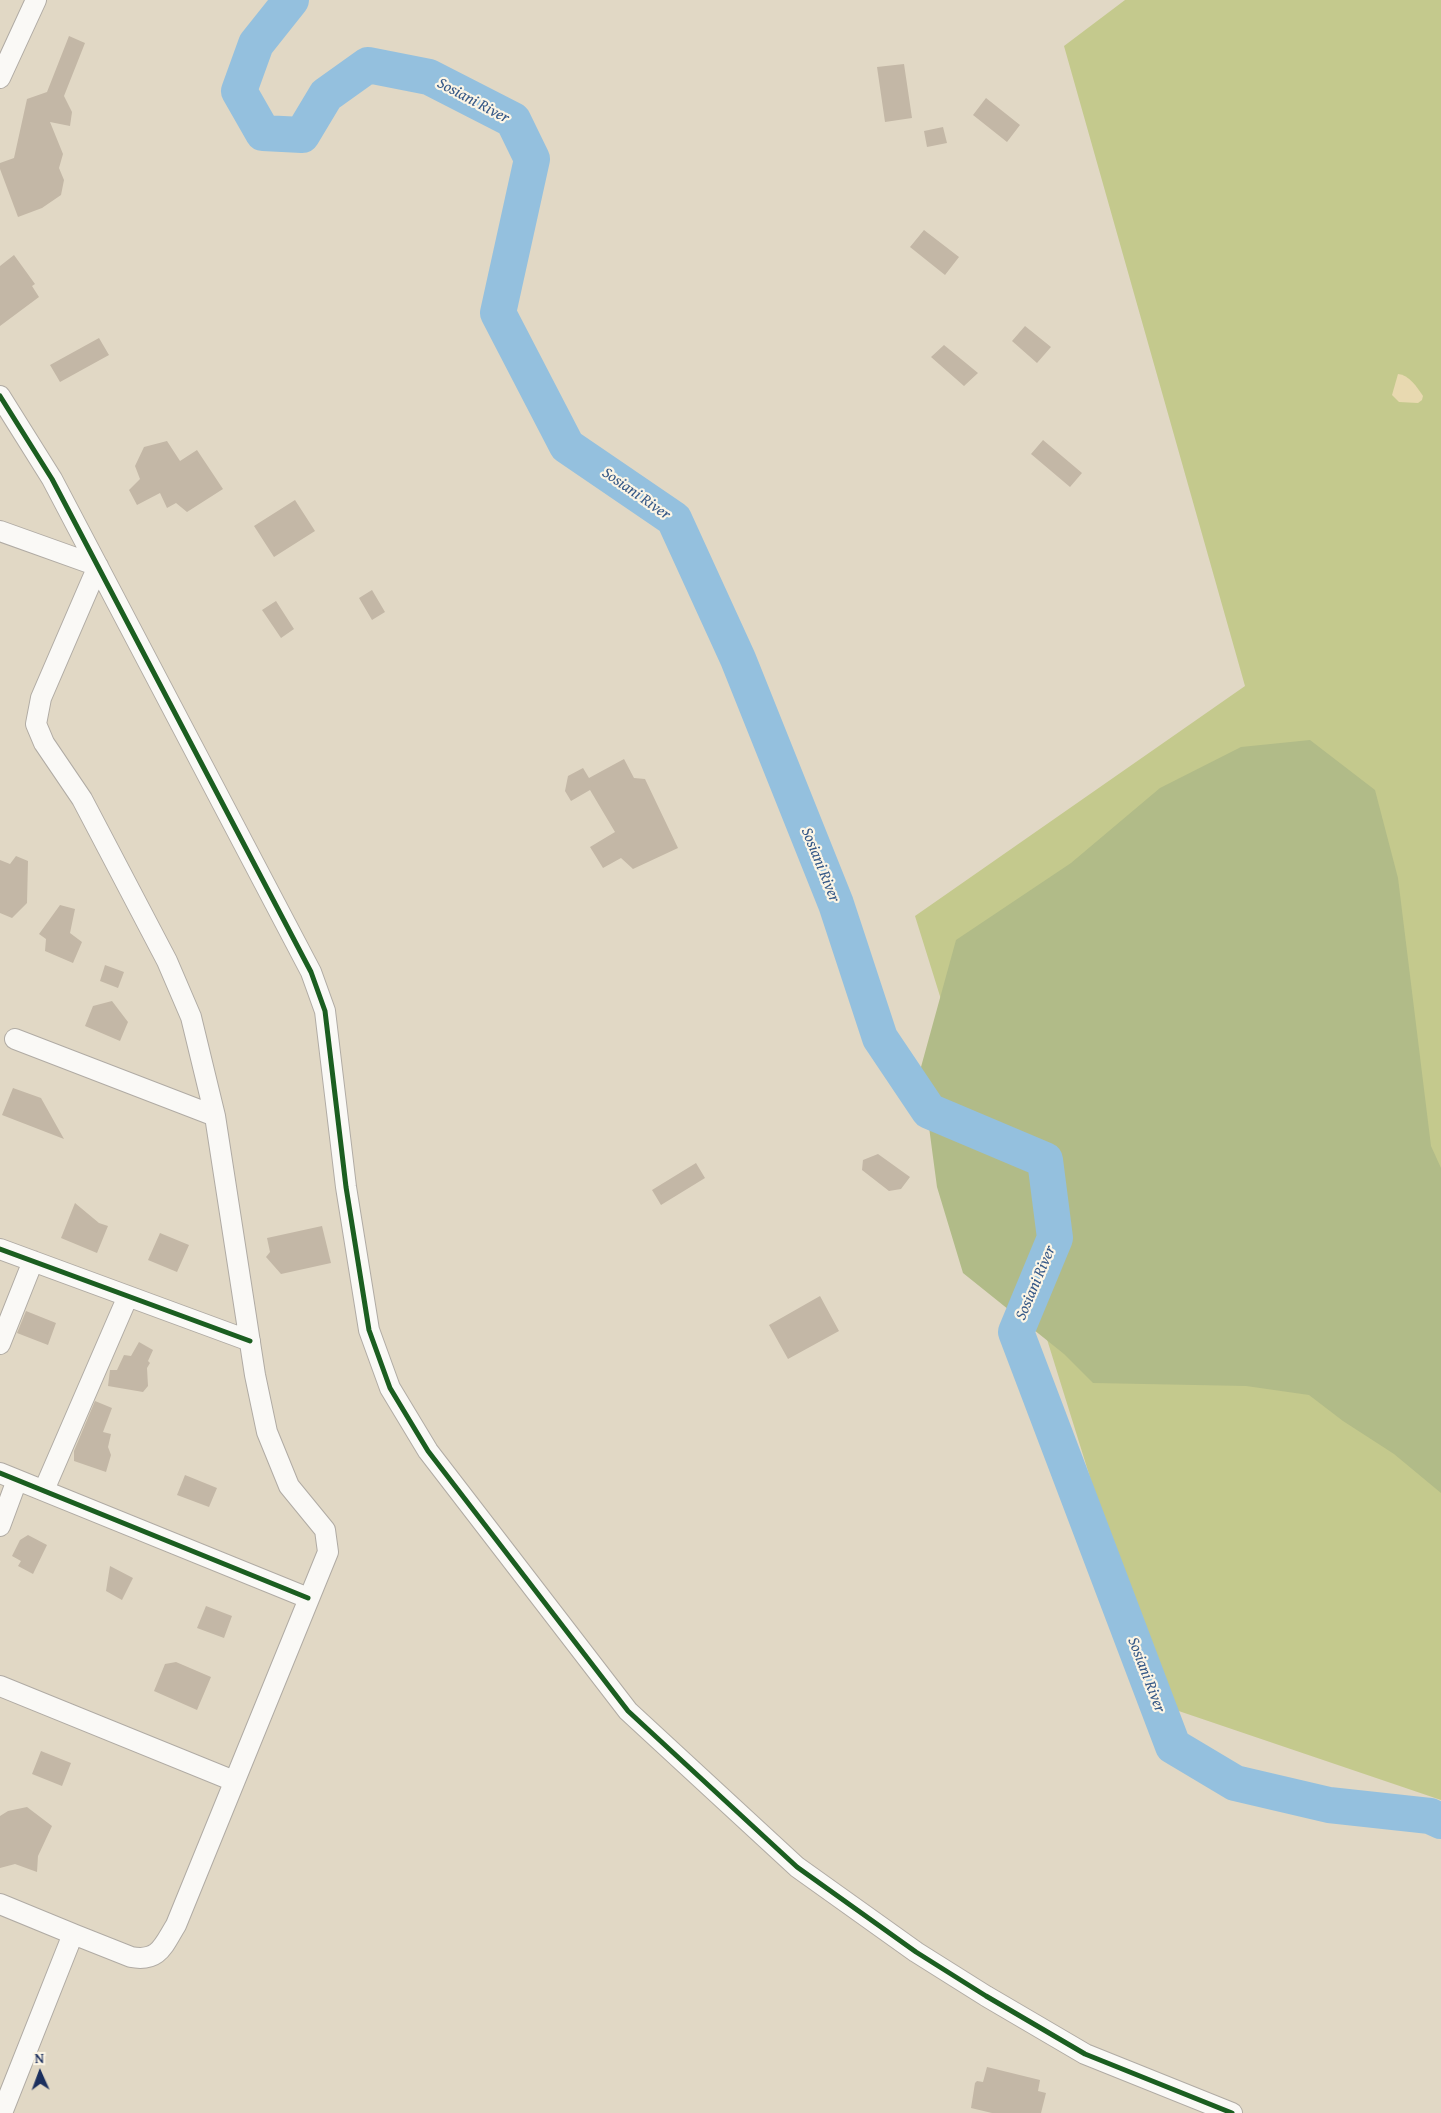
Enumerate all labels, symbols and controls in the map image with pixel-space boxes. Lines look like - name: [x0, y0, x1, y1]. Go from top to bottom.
- water label: Sosiani River: [434, 74, 512, 128]
- water label: Sosiani River: [598, 463, 674, 525]
- water label: Sosiani River: [796, 825, 844, 905]
- water label: Sosiani River: [1012, 1243, 1060, 1323]
- water label: Sosiani River: [1123, 1635, 1169, 1715]
- north arrow: [15, 2048, 65, 2098]
- text: N: [34, 2048, 44, 2068]

